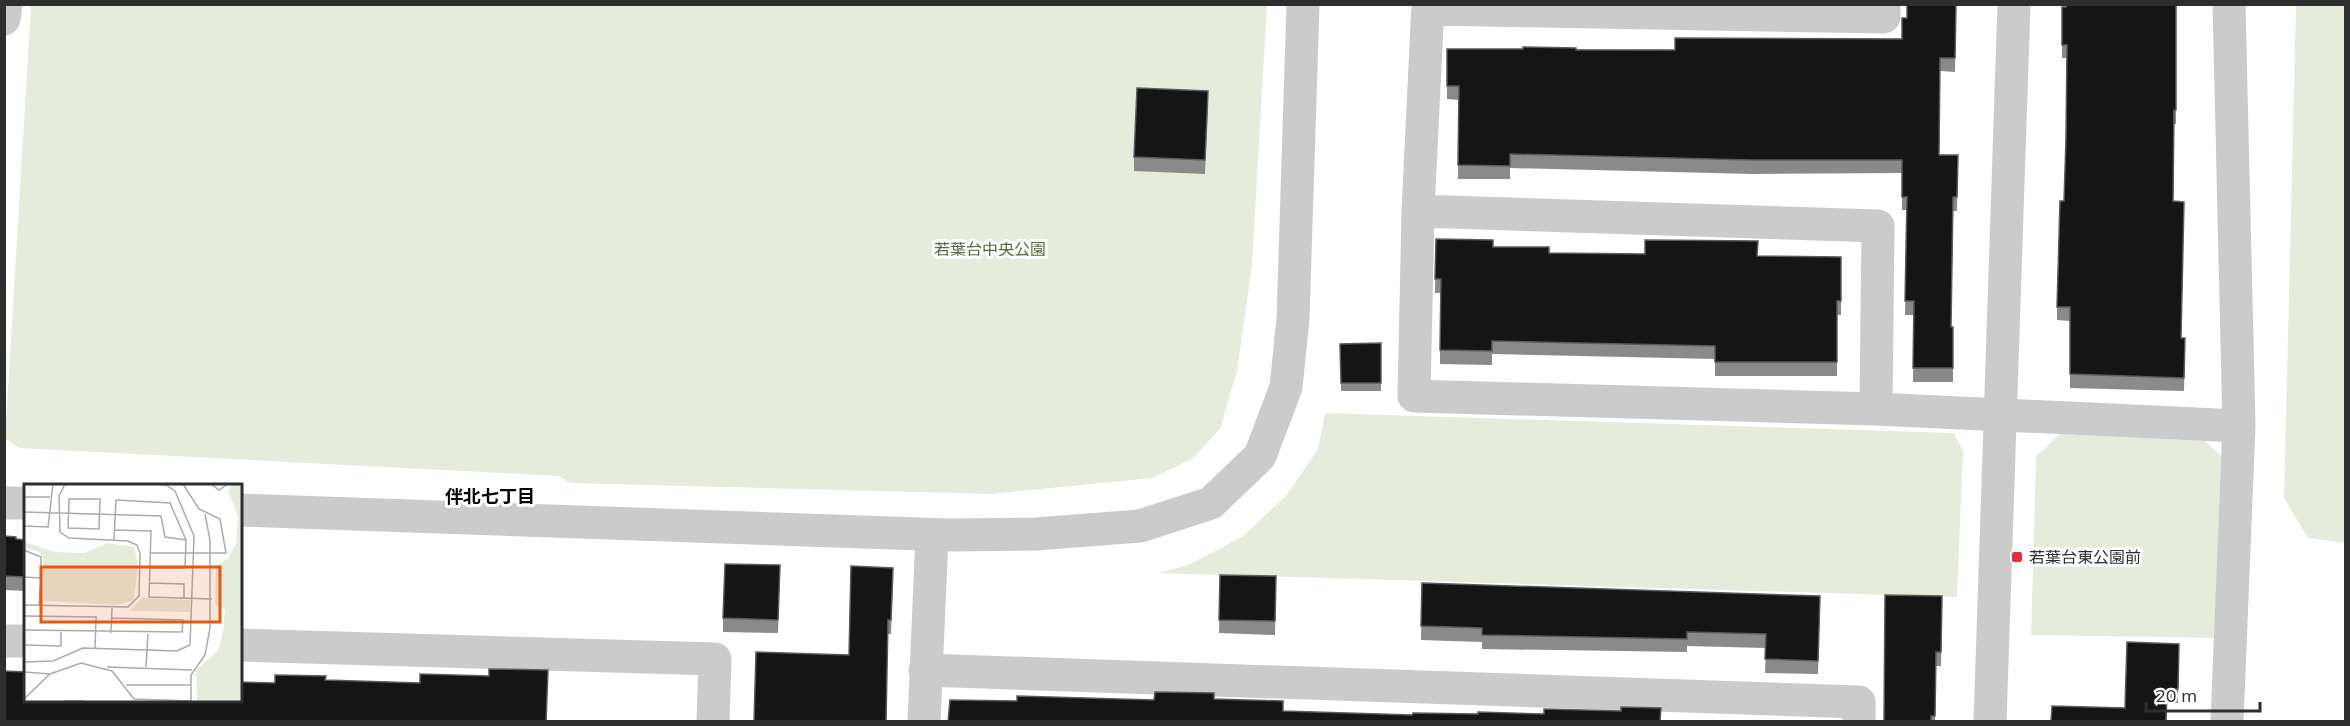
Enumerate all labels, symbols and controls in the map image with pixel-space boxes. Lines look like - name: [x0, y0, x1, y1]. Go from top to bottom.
- park label: 若葉台中央公園: [934, 239, 1046, 259]
- inset map: [24, 484, 242, 702]
- district label: 伴北七丁目: [445, 485, 535, 508]
- place label: 若葉台東公園前: [2029, 547, 2141, 567]
- marker: 若葉台東公園前: [2010, 550, 2024, 564]
- scale bar: [2146, 675, 2260, 713]
- text: 20 m: [2155, 684, 2197, 707]

